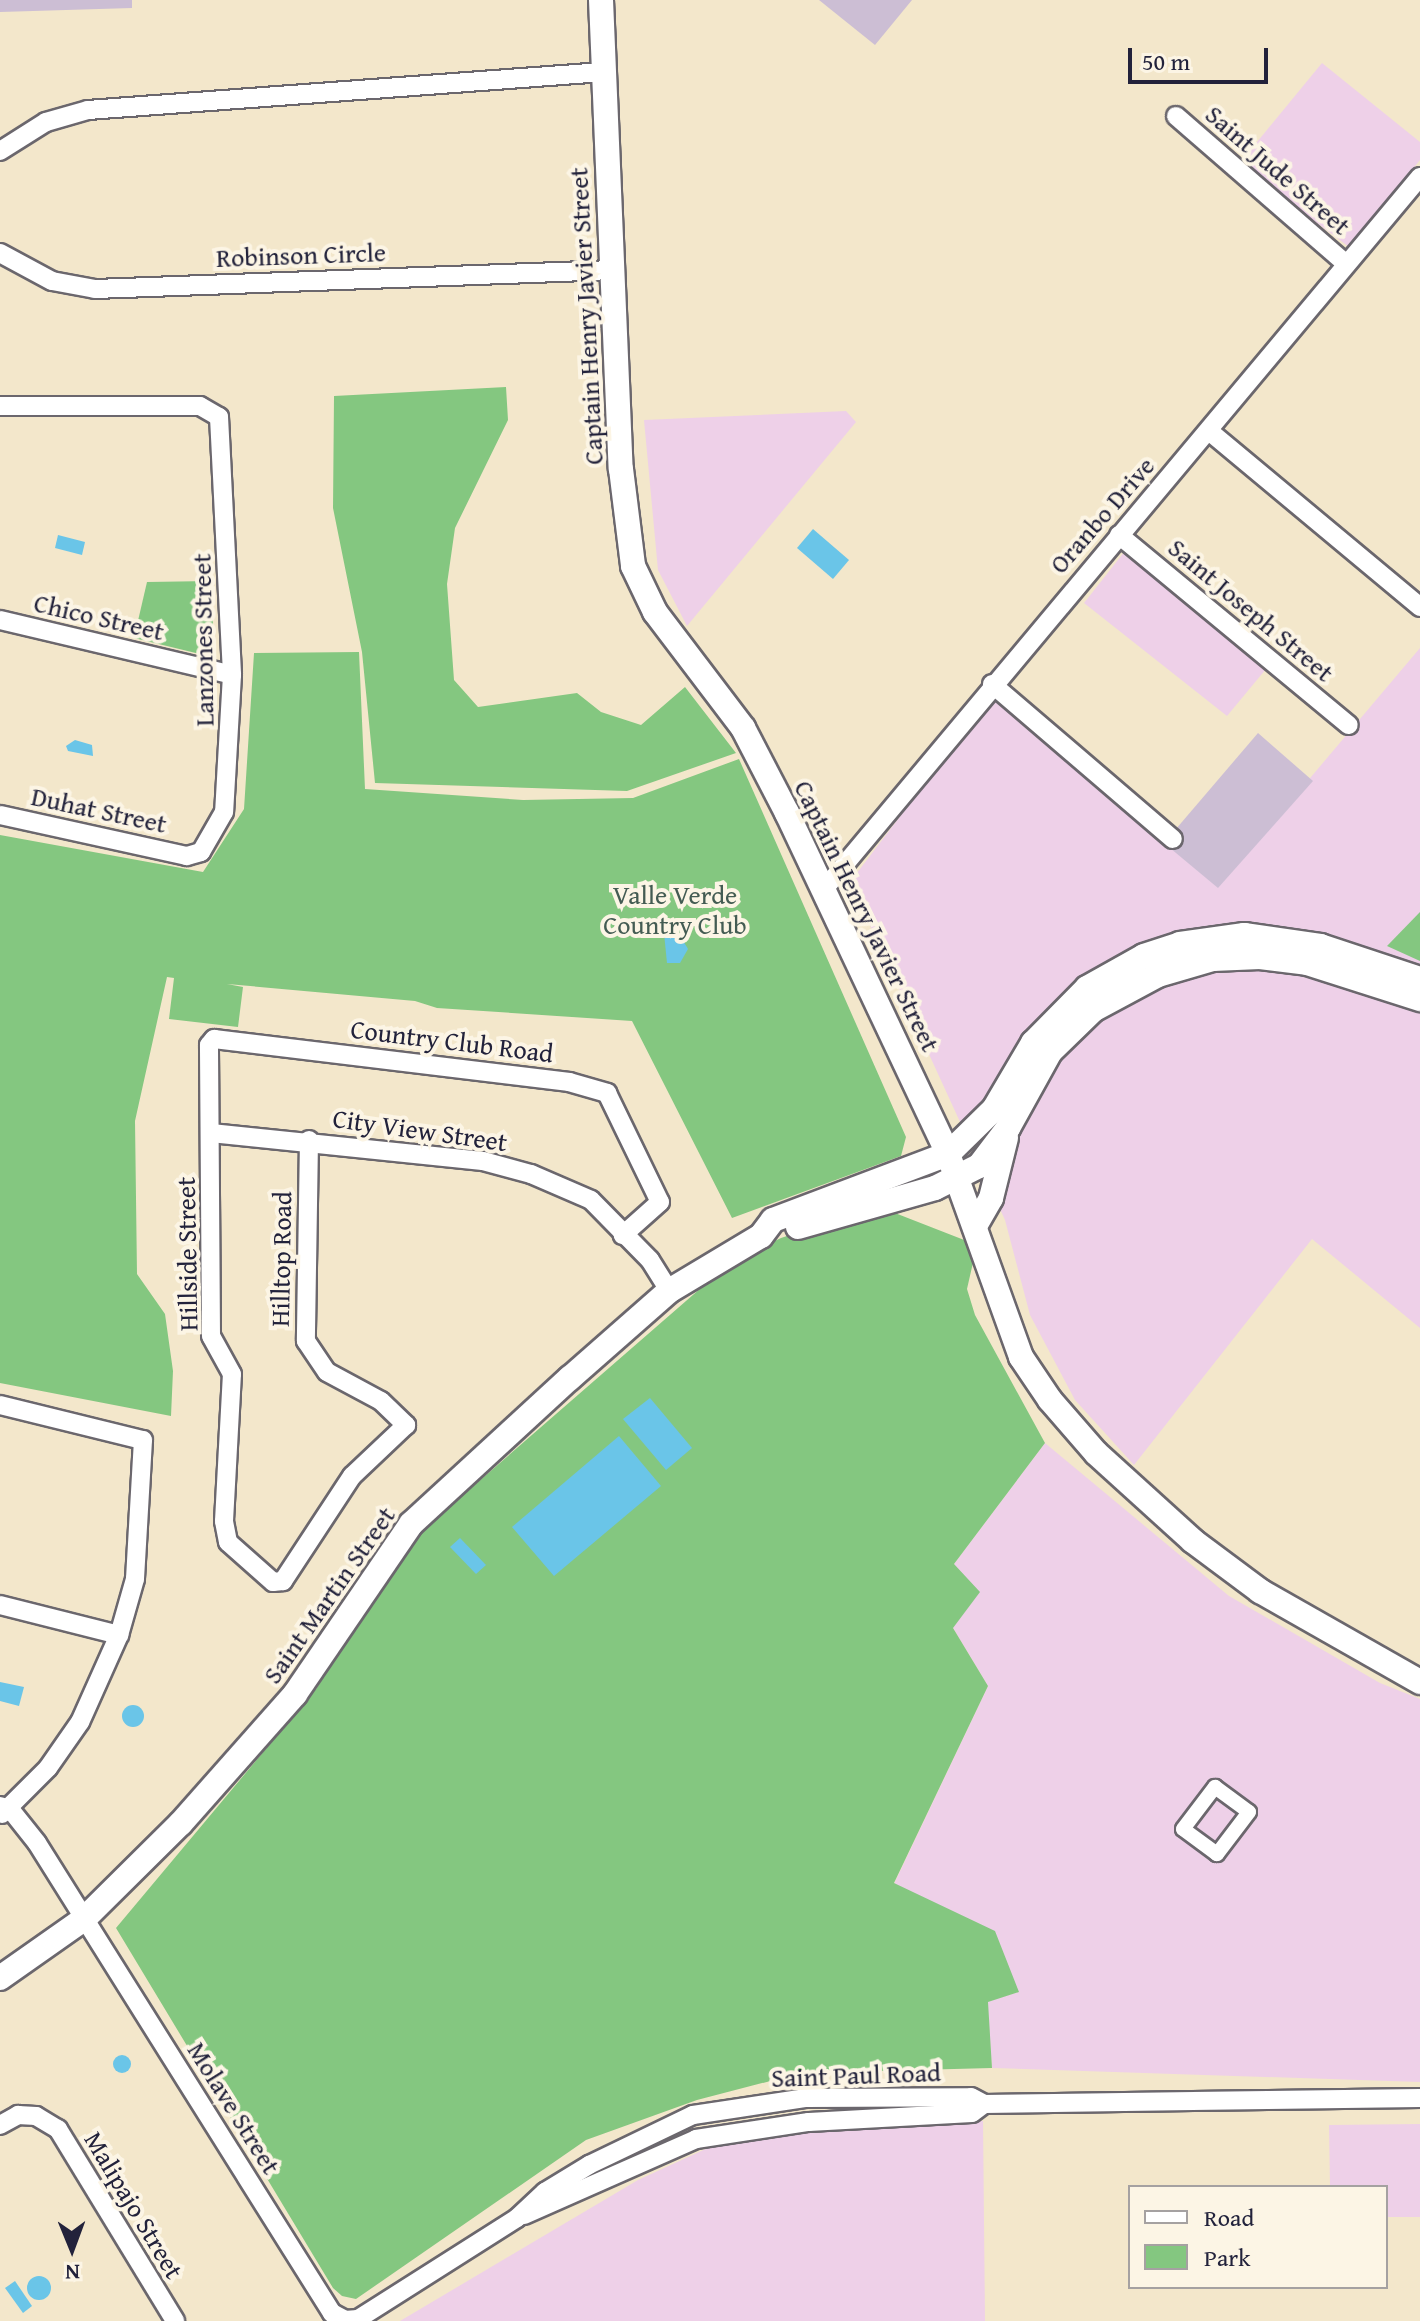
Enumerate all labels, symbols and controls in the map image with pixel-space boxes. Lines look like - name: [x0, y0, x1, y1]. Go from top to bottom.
- scale bar: [1132, 32, 1272, 82]
- text: 50 m: [1142, 44, 1190, 79]
- street label: Saint Jude Street: [1199, 99, 1357, 241]
- street label: Captain Henry Javier Street: [563, 167, 609, 465]
- street label: Robinson Circle: [216, 236, 386, 274]
- street label: Oranbo Drive: [1043, 450, 1161, 580]
- street label: Saint Joseph Street: [1162, 532, 1340, 688]
- street label: Lanzones Street: [186, 553, 220, 727]
- street label: Chico Street: [31, 587, 167, 647]
- street label: Captain Henry Javier Street: [788, 775, 946, 1057]
- street label: Duhat Street: [29, 780, 169, 840]
- park label: Valle Verde Country Club: [603, 879, 747, 940]
- street label: Country Club Road: [349, 1013, 555, 1069]
- street label: City View Street: [331, 1102, 509, 1158]
- street label: Hillside Street: [170, 1177, 204, 1331]
- street label: Hilltop Road: [264, 1191, 298, 1327]
- street label: Saint Martin Street: [256, 1501, 402, 1689]
- street label: Molave Street: [181, 2036, 287, 2180]
- street label: Saint Paul Road: [771, 2056, 941, 2094]
- street label: Malipajo Street: [78, 2126, 190, 2284]
- legend: [1128, 2185, 1388, 2289]
- text: Road: [1204, 2200, 1254, 2235]
- north arrow: [32, 2209, 112, 2289]
- text: Park: [1204, 2240, 1250, 2275]
- text: N: [65, 2257, 80, 2289]

